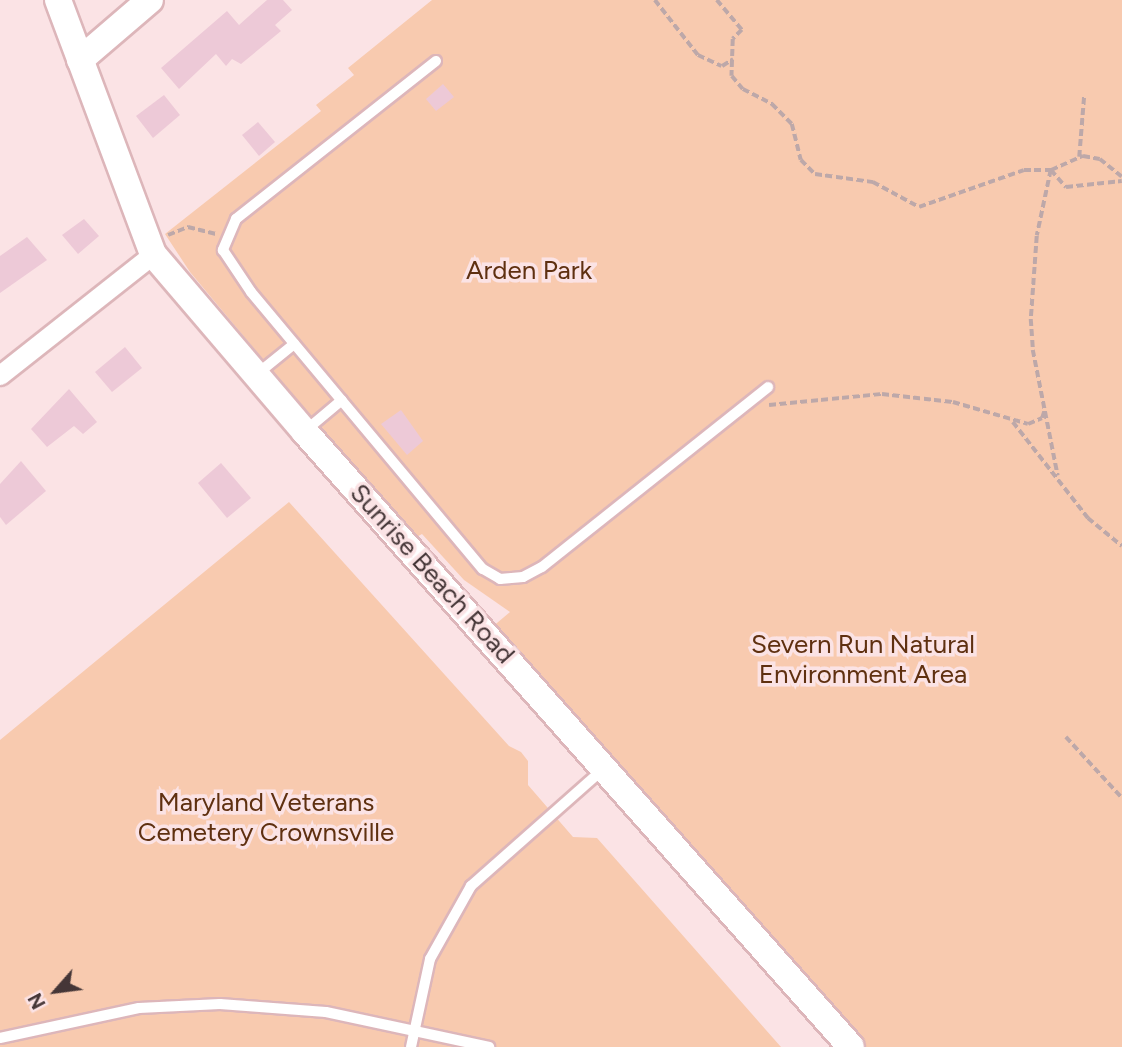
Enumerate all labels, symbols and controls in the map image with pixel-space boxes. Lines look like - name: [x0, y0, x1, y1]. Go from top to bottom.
- park label: Arden Park: [466, 255, 592, 287]
- street label: Sunrise Beach Road: [343, 478, 521, 670]
- park label: Severn Run Natural Environment Area: [751, 629, 975, 690]
- park label: Maryland Veterans Cemetery Crownsville: [138, 787, 394, 848]
- north arrow: [21, 956, 91, 1026]
- text: N: [23, 989, 51, 1013]

